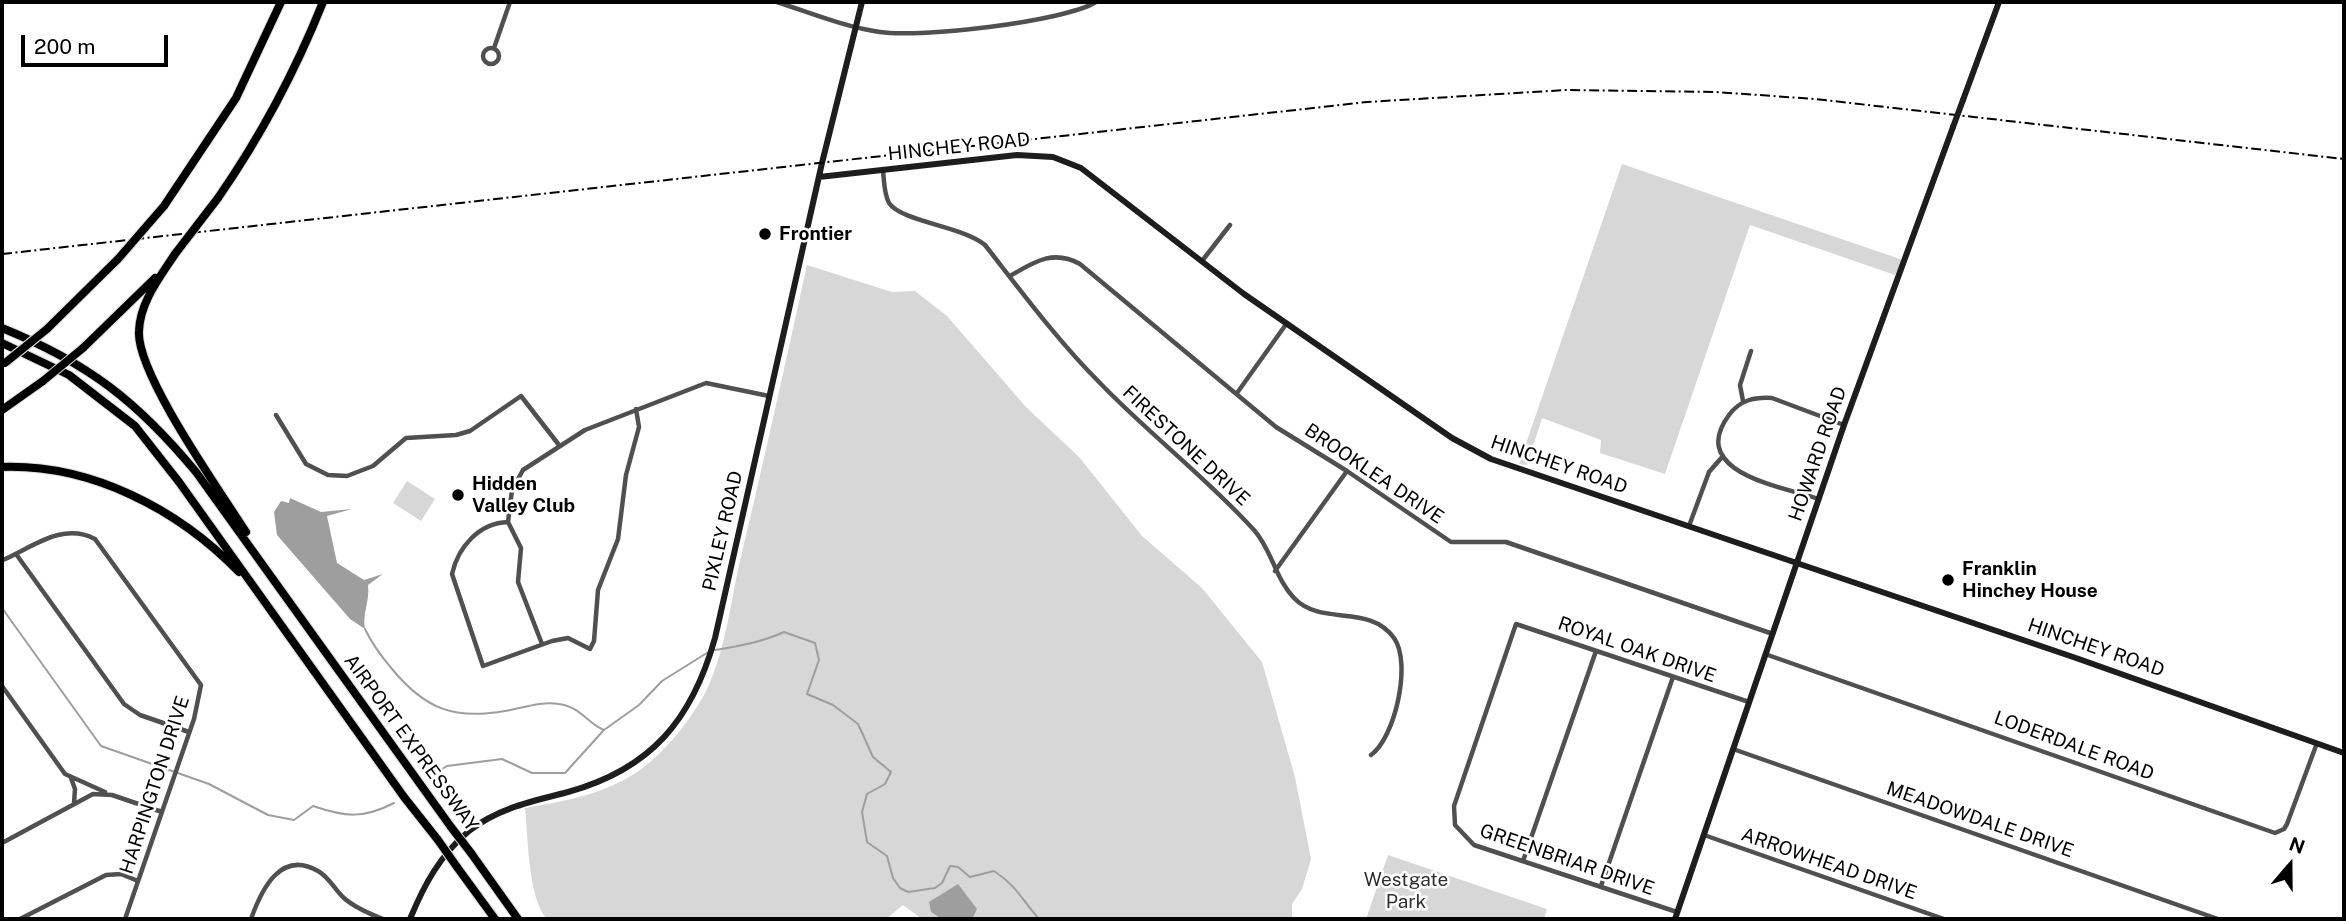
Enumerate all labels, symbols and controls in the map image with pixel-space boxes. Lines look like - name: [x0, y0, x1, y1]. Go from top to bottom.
- scale bar: [24, 21, 172, 65]
- text: 200 m: [34, 34, 95, 59]
- street label: HINCHEY ROAD: [887, 128, 1031, 166]
- place label: Frontier: [779, 223, 852, 245]
- marker: Frontier: [757, 226, 773, 242]
- street label: FIRESTONE DRIVE: [1118, 381, 1254, 511]
- street label: HOWARD ROAD: [1784, 384, 1852, 524]
- street label: BROOKLEA DRIVE: [1300, 419, 1448, 529]
- street label: HINCHEY ROAD: [1488, 431, 1630, 499]
- street label: PIXLEY ROAD: [698, 469, 748, 593]
- place label: Hidden Valley Club: [472, 473, 575, 517]
- marker: Hidden Valley Club: [450, 487, 466, 503]
- place label: Franklin Hinchey House: [1962, 558, 2098, 602]
- marker: Franklin Hinchey House: [1940, 572, 1956, 588]
- street label: ROYAL OAK DRIVE: [1555, 612, 1719, 688]
- street label: HINCHEY ROAD: [2025, 614, 2167, 682]
- street label: AIRPORT EXPRESSWAY: [339, 650, 483, 836]
- street label: HARPINGTON DRIVE: [115, 693, 195, 877]
- street label: LODERDALE ROAD: [1991, 706, 2157, 786]
- street label: MEADOWDALE DRIVE: [1883, 777, 2077, 863]
- street label: GREENBRIAR DRIVE: [1477, 819, 1657, 901]
- street label: ARROWHEAD DRIVE: [1738, 823, 1920, 905]
- north arrow: [2255, 830, 2325, 900]
- text: N: [2286, 832, 2308, 858]
- park label: Westgate Park: [1364, 869, 1448, 913]

